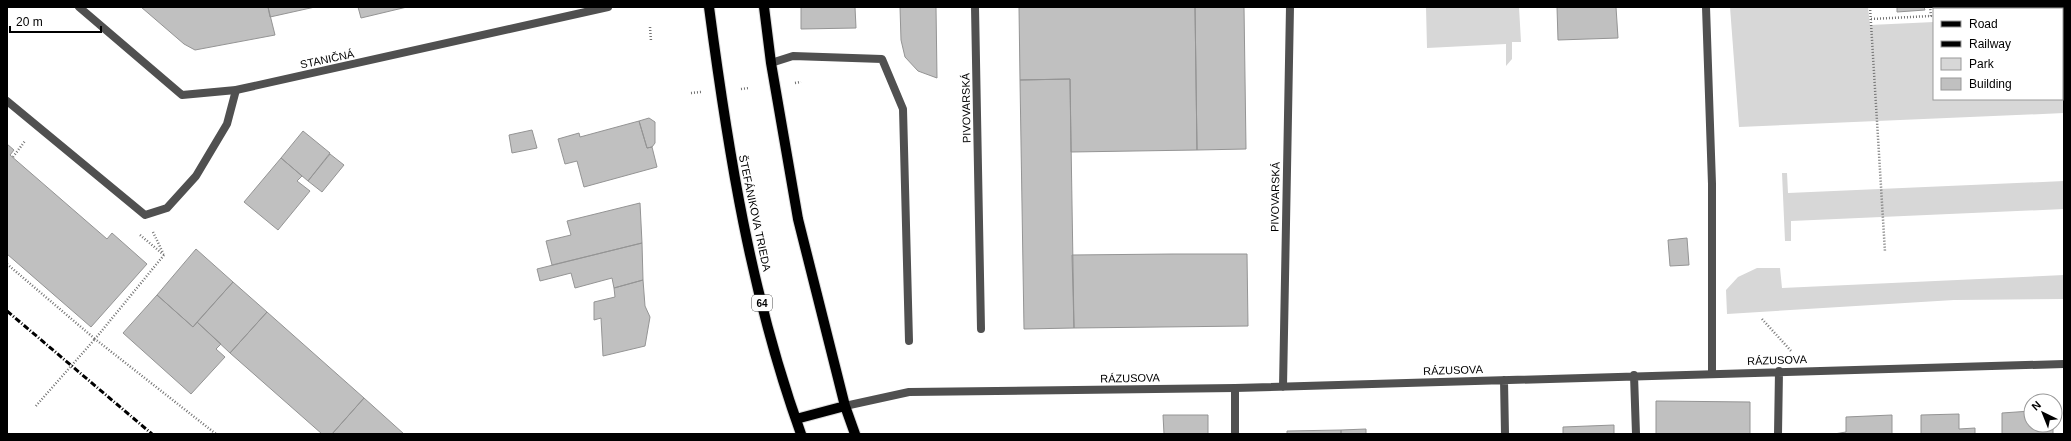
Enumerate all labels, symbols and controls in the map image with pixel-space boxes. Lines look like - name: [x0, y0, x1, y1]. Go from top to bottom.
- scale bar: [10, 8, 101, 34]
- legend: [1933, 8, 2063, 100]
- text: 20 m: [16, 15, 43, 29]
- text: Road: [1969, 17, 1998, 31]
- text: Railway: [1969, 37, 2011, 51]
- street label: STANIČNÁ: [299, 47, 356, 71]
- text: Park: [1969, 57, 1995, 71]
- street label: PIVOVARSKÁ: [959, 72, 973, 143]
- text: Building: [1969, 77, 2012, 91]
- street label: ŠTEFÁNIKOVA TRIEDA: [737, 154, 773, 273]
- street label: PIVOVARSKÁ: [1268, 161, 1282, 232]
- road number: 64: [752, 295, 772, 311]
- street label: RÁZUSOVA: [1747, 353, 1808, 367]
- street label: RÁZUSOVA: [1423, 363, 1484, 377]
- street label: RÁZUSOVA: [1100, 371, 1161, 385]
- north arrow: [2023, 393, 2063, 433]
- text: N: [2029, 399, 2043, 413]

